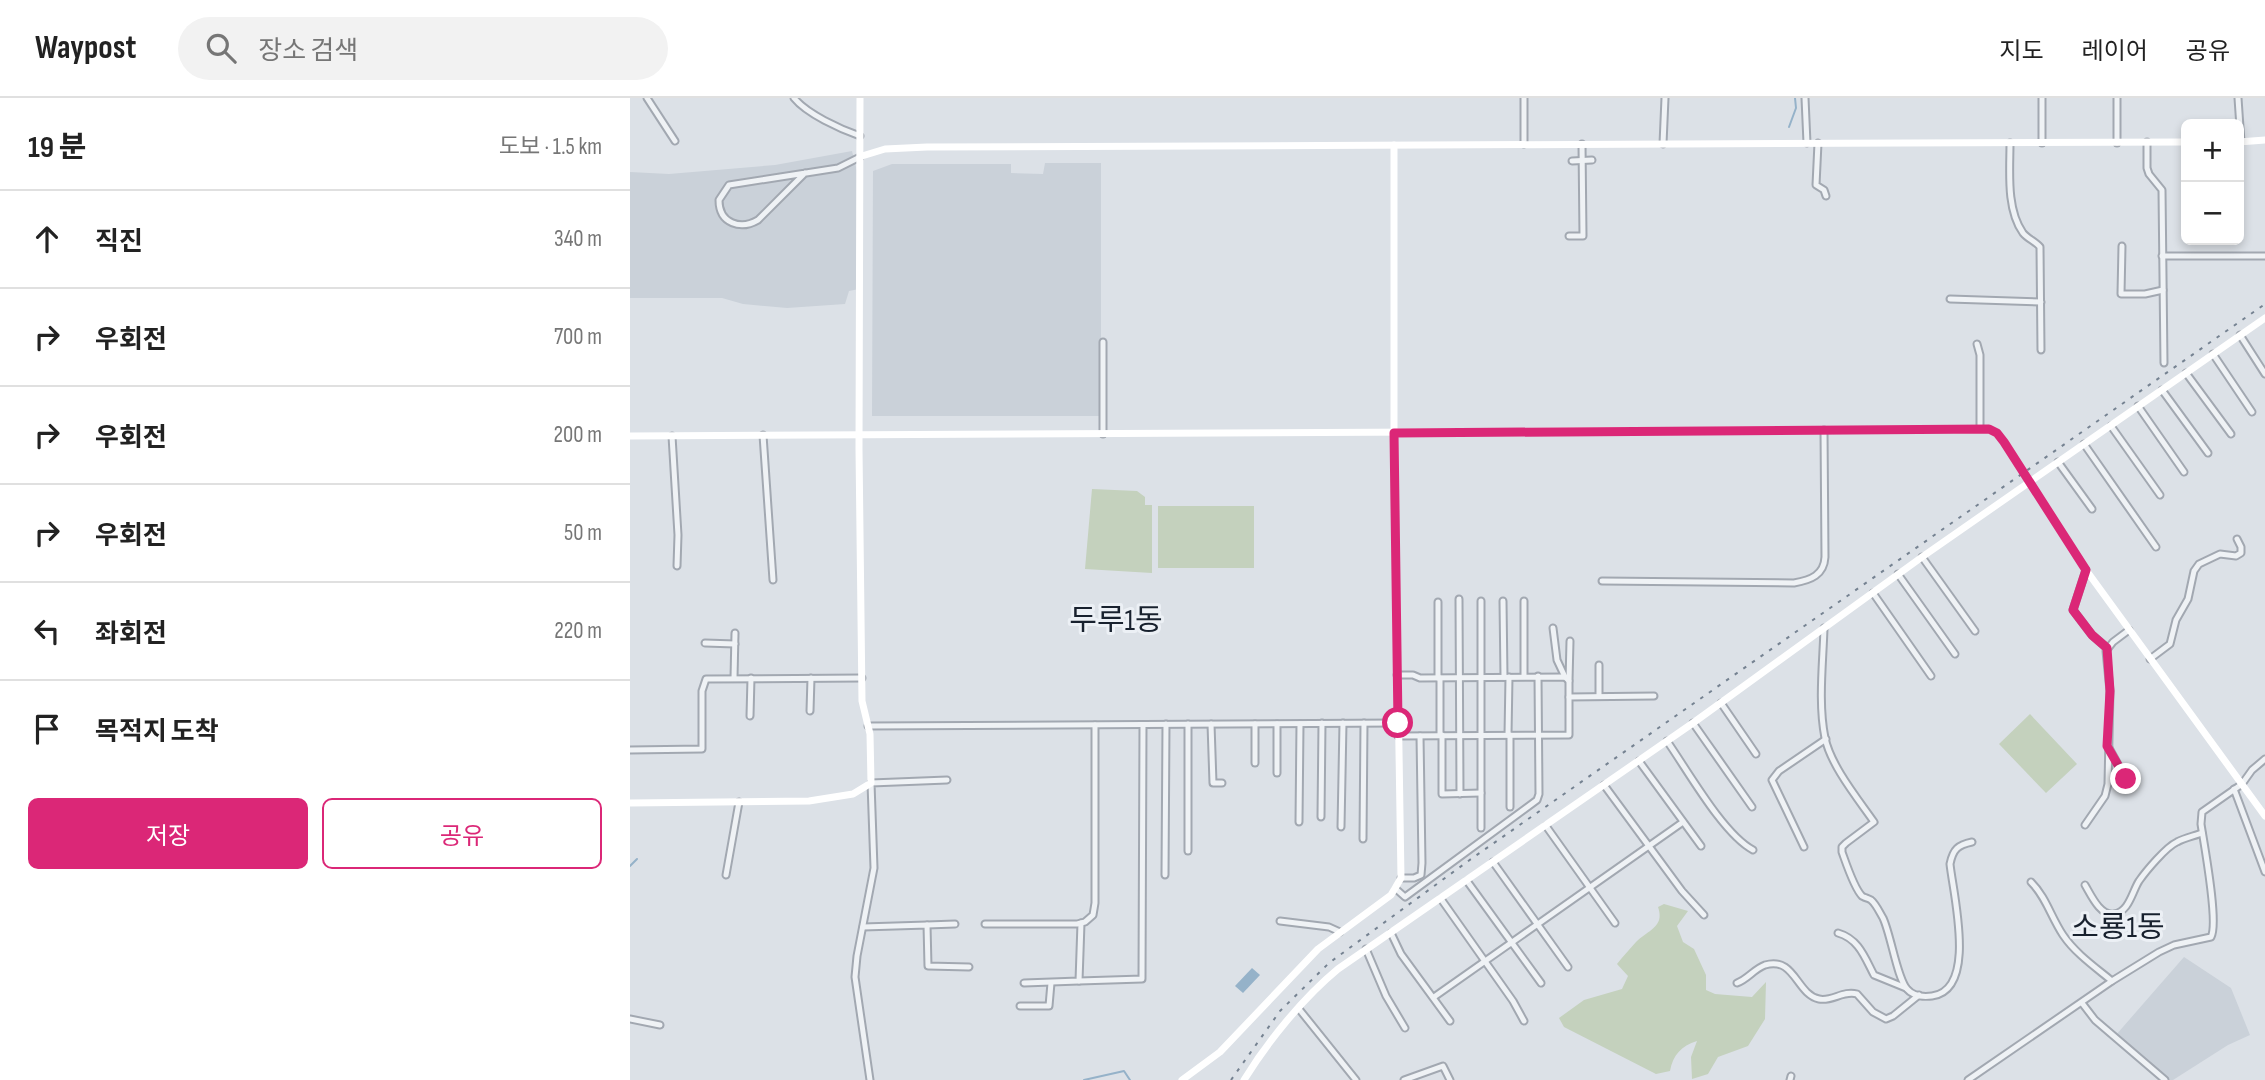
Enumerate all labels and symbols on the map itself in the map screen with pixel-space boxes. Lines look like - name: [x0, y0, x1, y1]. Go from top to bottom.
- district label: 두루1동: [1069, 603, 1163, 639]
- route start: [1382, 707, 1413, 738]
- route end: [2110, 763, 2141, 794]
- district label: 소룡1동: [2071, 910, 2165, 946]

